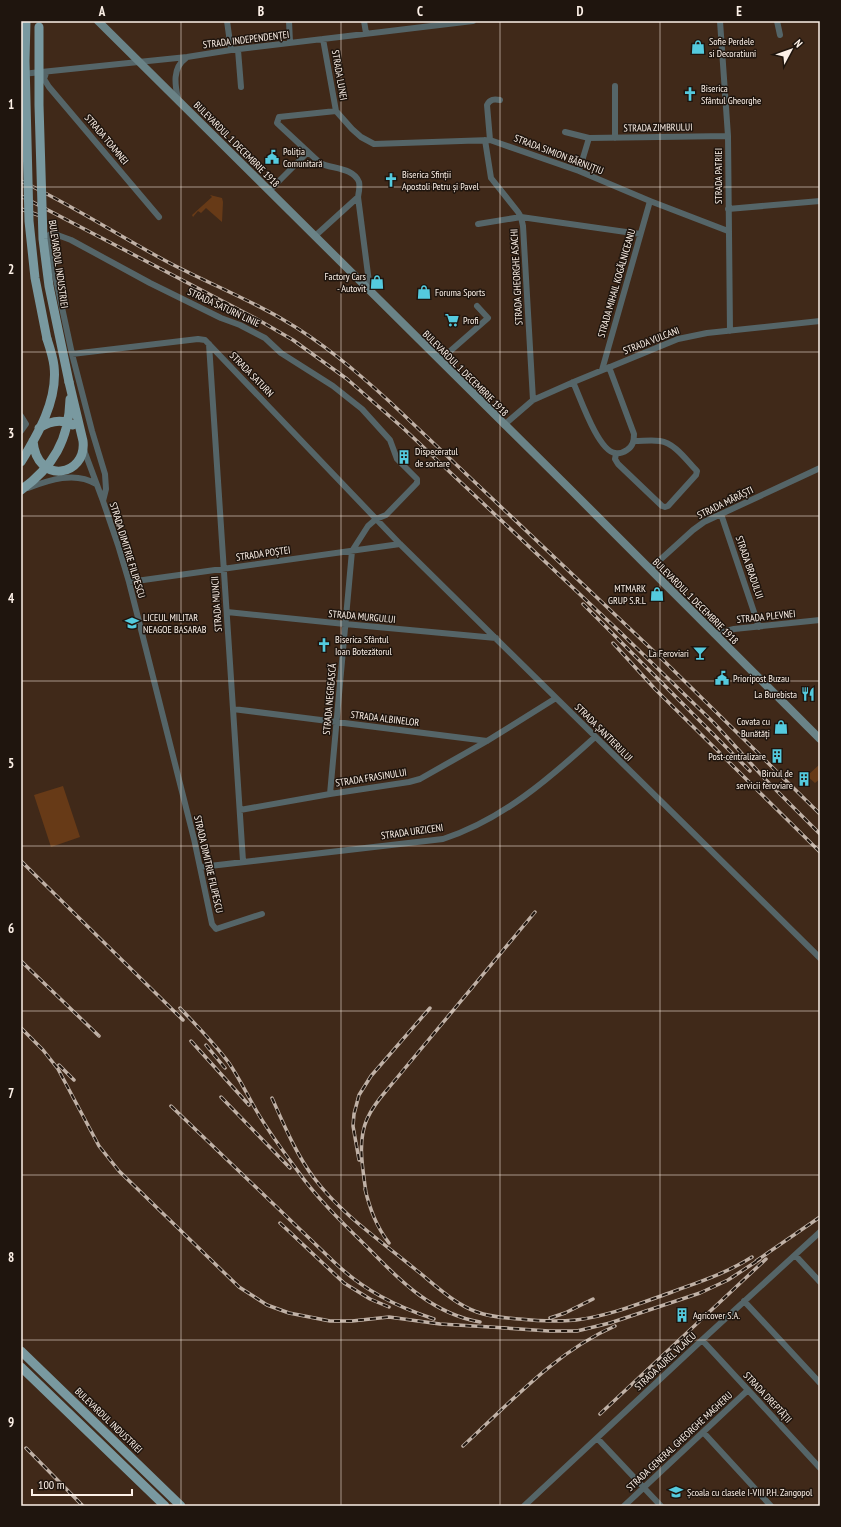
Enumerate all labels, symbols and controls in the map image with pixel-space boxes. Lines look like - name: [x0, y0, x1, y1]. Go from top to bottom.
- text: A: [98, 3, 106, 20]
- text: B: [258, 3, 264, 20]
- text: C: [417, 3, 423, 20]
- text: D: [577, 3, 584, 20]
- text: E: [736, 3, 742, 20]
- street label: STRADA INDEPENDENȚEI: [202, 28, 290, 51]
- north arrow: [771, 30, 811, 70]
- place label: Sofie Perdele si Decoratiuni: [709, 35, 756, 60]
- text: N: [791, 37, 806, 50]
- shop icon: Sofie Perdele si Decoratiuni: [690, 39, 706, 55]
- street label: STRADA LUNEI: [329, 49, 350, 101]
- place label: Biserica Sfântul Gheorghe: [701, 82, 761, 107]
- church icon: Biserica Sfântul Gheorghe: [682, 86, 698, 102]
- text: 1: [8, 96, 14, 113]
- street label: BULEVARDUL 1 DECEMBRIE 1918: [191, 99, 282, 190]
- street label: STRADA TOAMNEI: [82, 111, 131, 167]
- street label: STRADA ZIMBRULUI: [623, 120, 693, 135]
- street label: STRADA SIMION BĂRNUȚIU: [512, 131, 605, 178]
- place label: Poliția Comunitară: [283, 145, 323, 170]
- street label: STRADA PATRIEI: [712, 148, 725, 204]
- public building icon: Poliția Comunitară: [264, 149, 280, 165]
- place label: Biserica Sfinții Apostoli Petru și Pavel: [402, 168, 480, 193]
- church icon: Biserica Sfinții Apostoli Petru și Pavel: [383, 172, 399, 188]
- street label: BULEVARDUL INDUSTRIEI: [46, 219, 71, 309]
- street label: STRADA MIHAIL KOGĂLNICEANU: [595, 227, 638, 339]
- street label: STRADA GHEORGHE ASACHI: [507, 228, 526, 325]
- text: 2: [8, 261, 14, 278]
- place label: Factory Cars - Autovit: [324, 270, 367, 295]
- shop icon: Factory Cars - Autovit: [369, 274, 385, 290]
- shop icon: Foruma Sports: [416, 284, 432, 300]
- street label: STRADA SATURN LINIE: [185, 285, 262, 330]
- place label: Foruma Sports: [435, 286, 486, 299]
- supermarket icon: Profi: [444, 312, 460, 328]
- place label: Profi: [463, 314, 479, 327]
- street label: STRADA VULCANI: [621, 324, 681, 357]
- street label: BULEVARDUL 1 DECEMBRIE 1918: [420, 328, 511, 419]
- street label: STRADA SATURN: [227, 349, 276, 400]
- text: 3: [8, 425, 14, 442]
- place label: Dispeceratul de sortare: [415, 445, 459, 470]
- building icon: Dispeceratul de sortare: [396, 449, 412, 465]
- street label: STRADA MĂRĂȘTI: [695, 483, 756, 522]
- street label: STRADA DIMITRIE FILIPESCU: [107, 501, 148, 600]
- street label: STRADA BRADULUI: [733, 534, 766, 600]
- street label: STRADA POȘTEI: [235, 543, 291, 564]
- street label: BULEVARDUL 1 DECEMBRIE 1918: [650, 556, 741, 647]
- street label: STRADA MUNCII: [208, 576, 225, 632]
- place label: MTMARK GRUP S.R.L: [608, 582, 647, 607]
- shop icon: MTMARK GRUP S.R.L: [649, 586, 665, 602]
- text: 4: [8, 590, 15, 607]
- street label: STRADA MURGULUI: [328, 607, 396, 626]
- street label: STRADA PLEVNEI: [736, 607, 796, 626]
- place label: LICEUL MILITAR NEAGOE BASARAB: [143, 611, 207, 636]
- school or university icon: LICEUL MILITAR NEAGOE BASARAB: [124, 615, 140, 631]
- place label: Biserica Sfântul Ioan Botezătorul: [335, 633, 393, 658]
- church icon: Biserica Sfântul Ioan Botezătorul: [316, 637, 332, 653]
- bar icon: La Feroviari: [692, 645, 708, 661]
- place label: La Feroviari: [649, 647, 689, 660]
- street label: STRADA NEGREASCĂ: [320, 663, 339, 735]
- public building icon: Prioripost Buzau: [714, 670, 730, 686]
- place label: Prioripost Buzau: [733, 672, 789, 685]
- restaurant icon: La Burebista: [800, 686, 816, 702]
- place label: La Burebista: [754, 688, 797, 701]
- street label: STRADA ȘANTIERULUI: [572, 701, 635, 764]
- street label: STRADA ALBINELOR: [350, 708, 420, 729]
- place label: Covata cu Bunătăți: [737, 715, 770, 740]
- shop icon: Covata cu Bunătăți: [773, 719, 789, 735]
- building icon: Post-centralizare: [769, 748, 785, 764]
- place label: Post-centralizare: [708, 750, 766, 763]
- text: 5: [8, 755, 14, 772]
- street label: STRADA FRASINULUI: [335, 765, 408, 790]
- place label: Biroul de servicii feroviare: [736, 767, 793, 792]
- building icon: Biroul de servicii feroviare: [796, 771, 812, 787]
- street label: STRADA DIMITRIE FILIPESCU: [191, 814, 226, 914]
- street label: STRADA URZICENI: [380, 821, 444, 842]
- text: 6: [8, 920, 14, 937]
- text: 7: [8, 1085, 14, 1102]
- text: 8: [8, 1249, 14, 1266]
- building icon: Agricover S.A.: [674, 1307, 690, 1323]
- place label: Agricover S.A.: [693, 1309, 740, 1322]
- street label: STRADA AUREL VLAICU: [632, 1329, 699, 1393]
- street label: STRADA DREPTĂȚII: [741, 1369, 795, 1426]
- street label: BULEVARDUL INDUSTRIEI: [72, 1385, 145, 1456]
- street label: STRADA GENERAL GHEORGHE MAGHERU: [624, 1389, 735, 1494]
- text: 9: [8, 1414, 14, 1431]
- scale bar: [32, 1471, 132, 1497]
- text: 100 m: [38, 1477, 65, 1492]
- school or university icon: Școala cu clasele I-VIII P.H. Zangopol: [668, 1484, 684, 1500]
- place label: Școala cu clasele I-VIII P.H. Zangopol: [687, 1486, 813, 1499]

